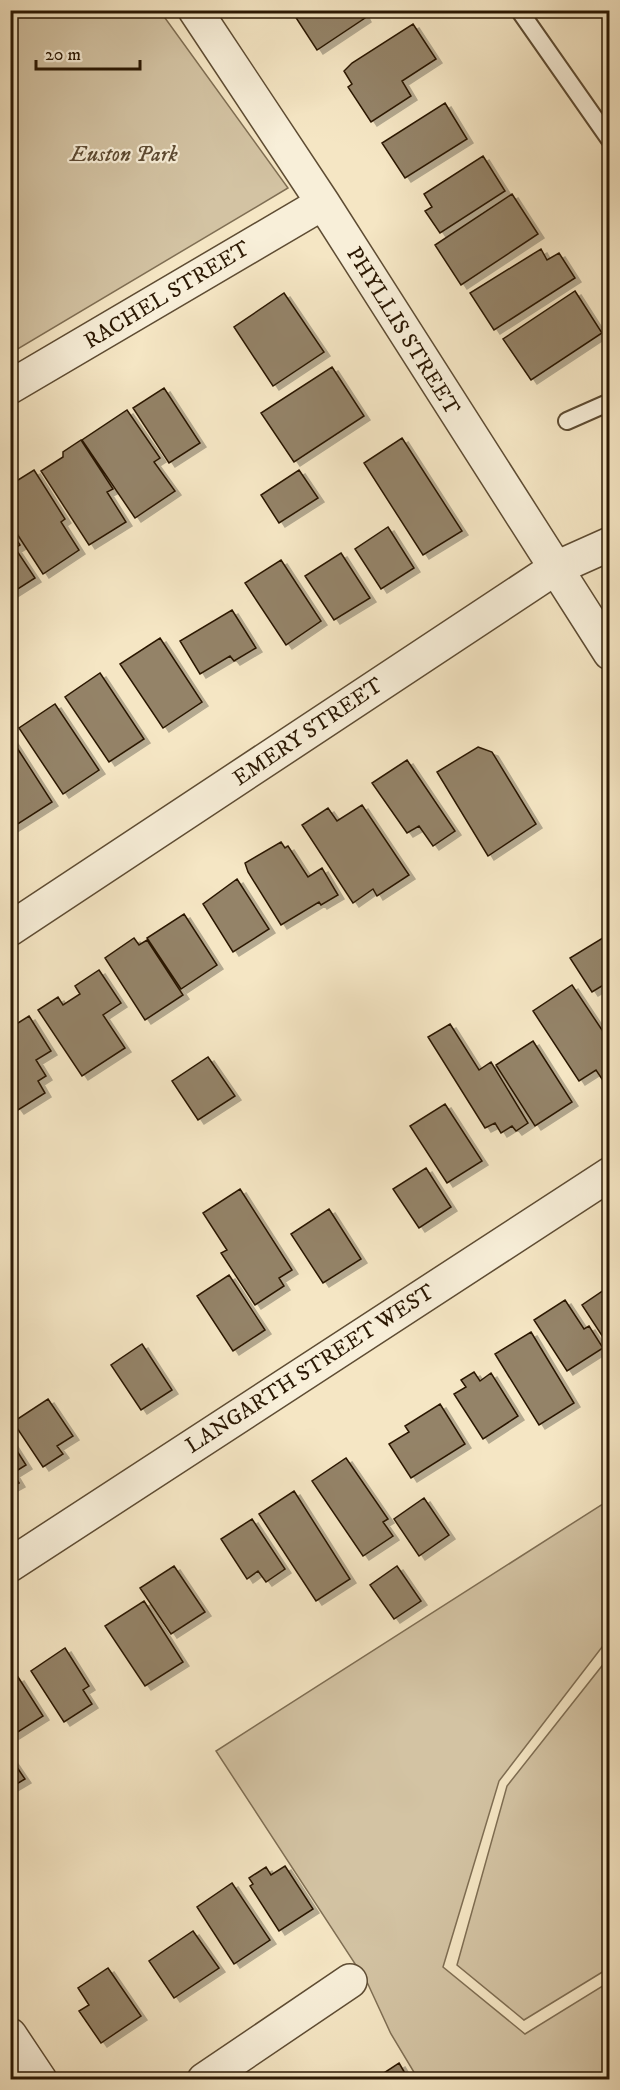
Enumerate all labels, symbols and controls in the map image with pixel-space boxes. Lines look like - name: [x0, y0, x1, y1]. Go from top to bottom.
- scale bar: [36, 33, 140, 71]
- text: 20 m: [45, 44, 81, 66]
- park label: Euston Park: [68, 141, 178, 168]
- street label: RACHEL STREET: [79, 235, 255, 355]
- street label: PHYLLIS STREET: [340, 242, 466, 420]
- street label: EMERY STREET: [228, 672, 388, 792]
- street label: LANGARTH STREET WEST: [181, 1278, 440, 1460]

